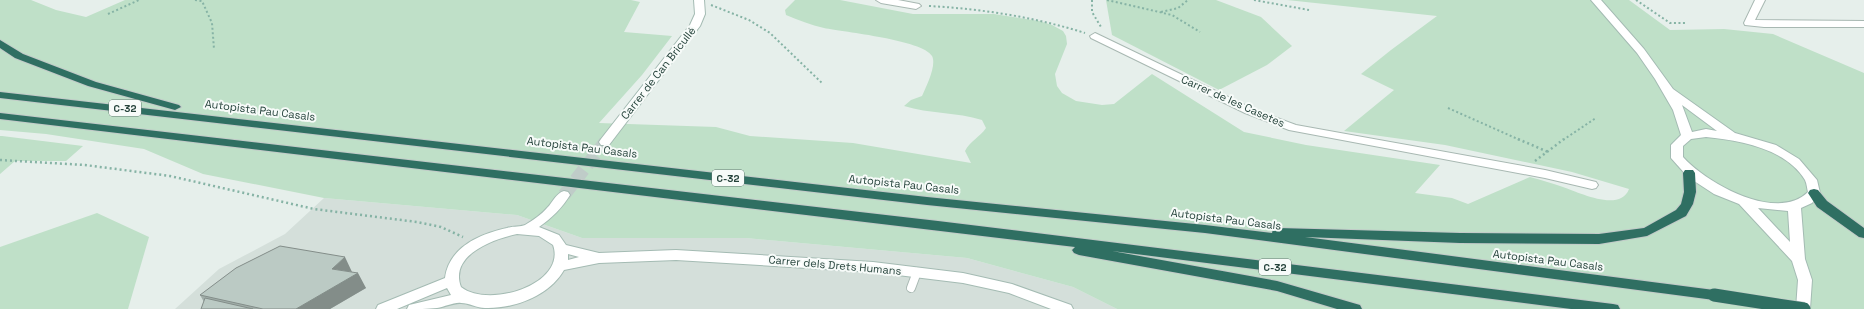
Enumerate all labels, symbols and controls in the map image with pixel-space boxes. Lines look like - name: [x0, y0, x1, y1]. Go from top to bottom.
- street label: Carrer de Can Bricullé: [617, 24, 699, 122]
- street label: Carrer de les Casetes: [1179, 72, 1287, 130]
- street label: Autopista Pau Casals: [204, 96, 316, 124]
- road number: C-32: [109, 100, 141, 116]
- street label: Autopista Pau Casals: [526, 133, 638, 161]
- road number: C-32: [712, 170, 744, 186]
- street label: Autopista Pau Casals: [848, 171, 960, 197]
- street label: Autopista Pau Casals: [1170, 205, 1282, 233]
- street label: Autopista Pau Casals: [1492, 246, 1604, 274]
- street label: Carrer dels Drets Humans: [768, 252, 902, 278]
- road number: C-32: [1259, 259, 1291, 275]

